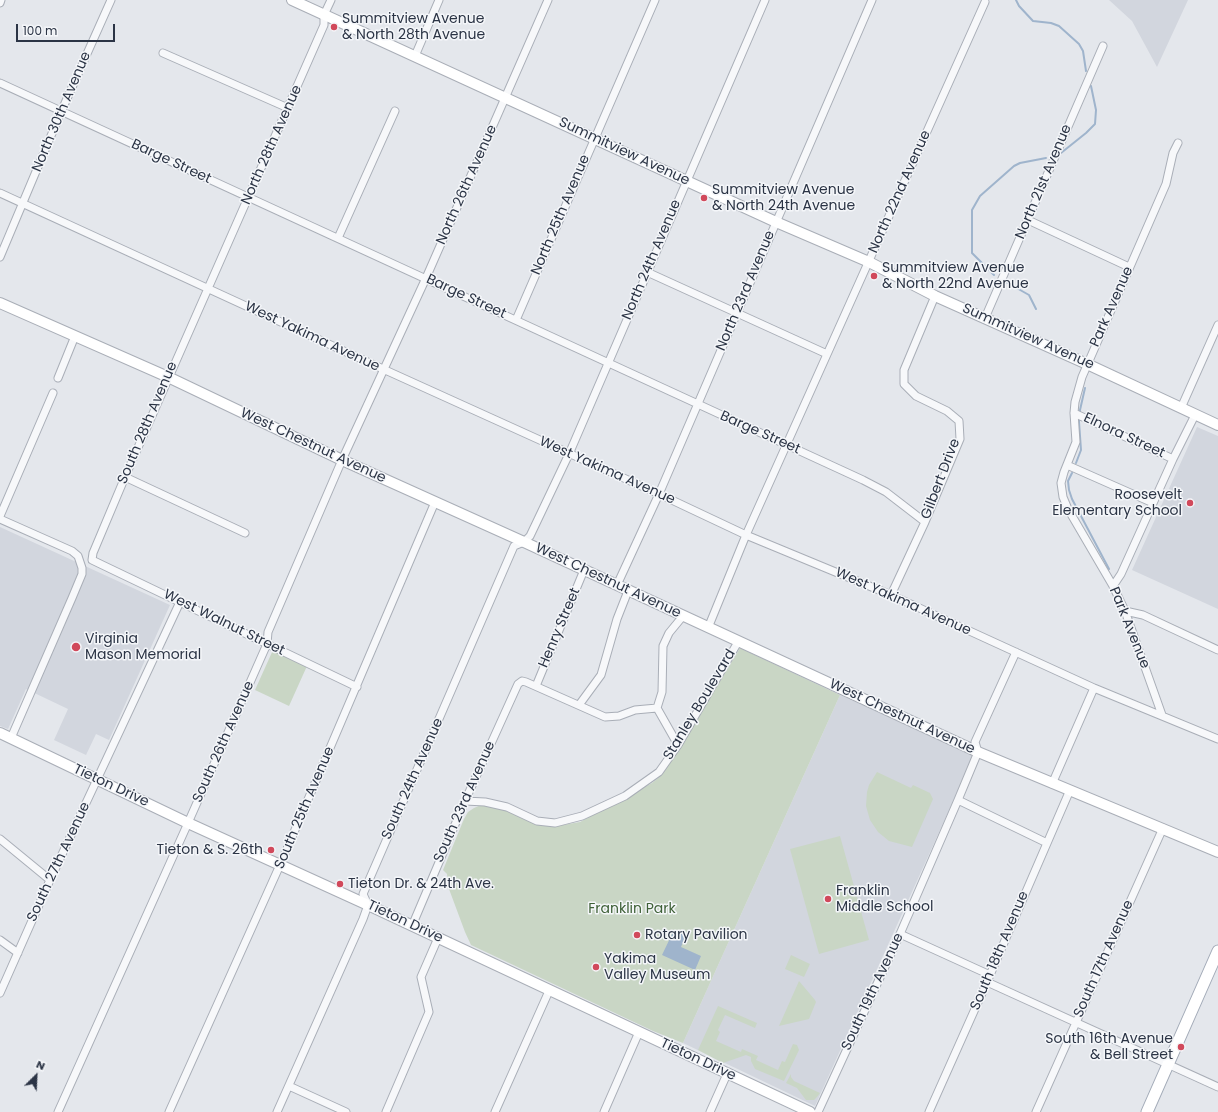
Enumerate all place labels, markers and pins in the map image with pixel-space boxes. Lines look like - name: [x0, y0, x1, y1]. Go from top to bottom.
- place label: Summitview Avenue & North 28th Avenue: [342, 11, 485, 44]
- marker: Summitview Avenue & North 28th Avenue: [329, 22, 339, 32]
- place label: Summitview Avenue & North 24th Avenue: [712, 182, 855, 214]
- marker: Summitview Avenue & North 24th Avenue: [699, 193, 709, 203]
- place label: Summitview Avenue & North 22nd Avenue: [882, 260, 1029, 292]
- marker: Summitview Avenue & North 22nd Avenue: [869, 271, 879, 281]
- place label: Roosevelt Elementary School: [1052, 487, 1182, 520]
- marker: Roosevelt Elementary School: [1185, 498, 1195, 508]
- place label: Virginia Mason Memorial: [85, 631, 201, 664]
- marker: Virginia Mason Memorial: [70, 641, 82, 653]
- place label: Tieton & S. 26th: [157, 842, 263, 858]
- marker: Tieton & S. 26th: [266, 845, 276, 855]
- place label: Tieton Dr. & 24th Ave.: [348, 876, 494, 892]
- marker: Tieton Dr. & 24th Ave.: [335, 879, 345, 889]
- place label: Franklin Middle School: [836, 883, 933, 916]
- marker: Franklin Middle School: [823, 894, 833, 904]
- place label: Rotary Pavilion: [645, 927, 748, 943]
- marker: Rotary Pavilion: [632, 930, 642, 940]
- place label: Yakima Valley Museum: [604, 951, 710, 984]
- marker: Yakima Valley Museum: [591, 962, 601, 972]
- place label: South 16th Avenue & Bell Street: [1045, 1031, 1173, 1064]
- marker: South 16th Avenue & Bell Street: [1176, 1042, 1186, 1052]

